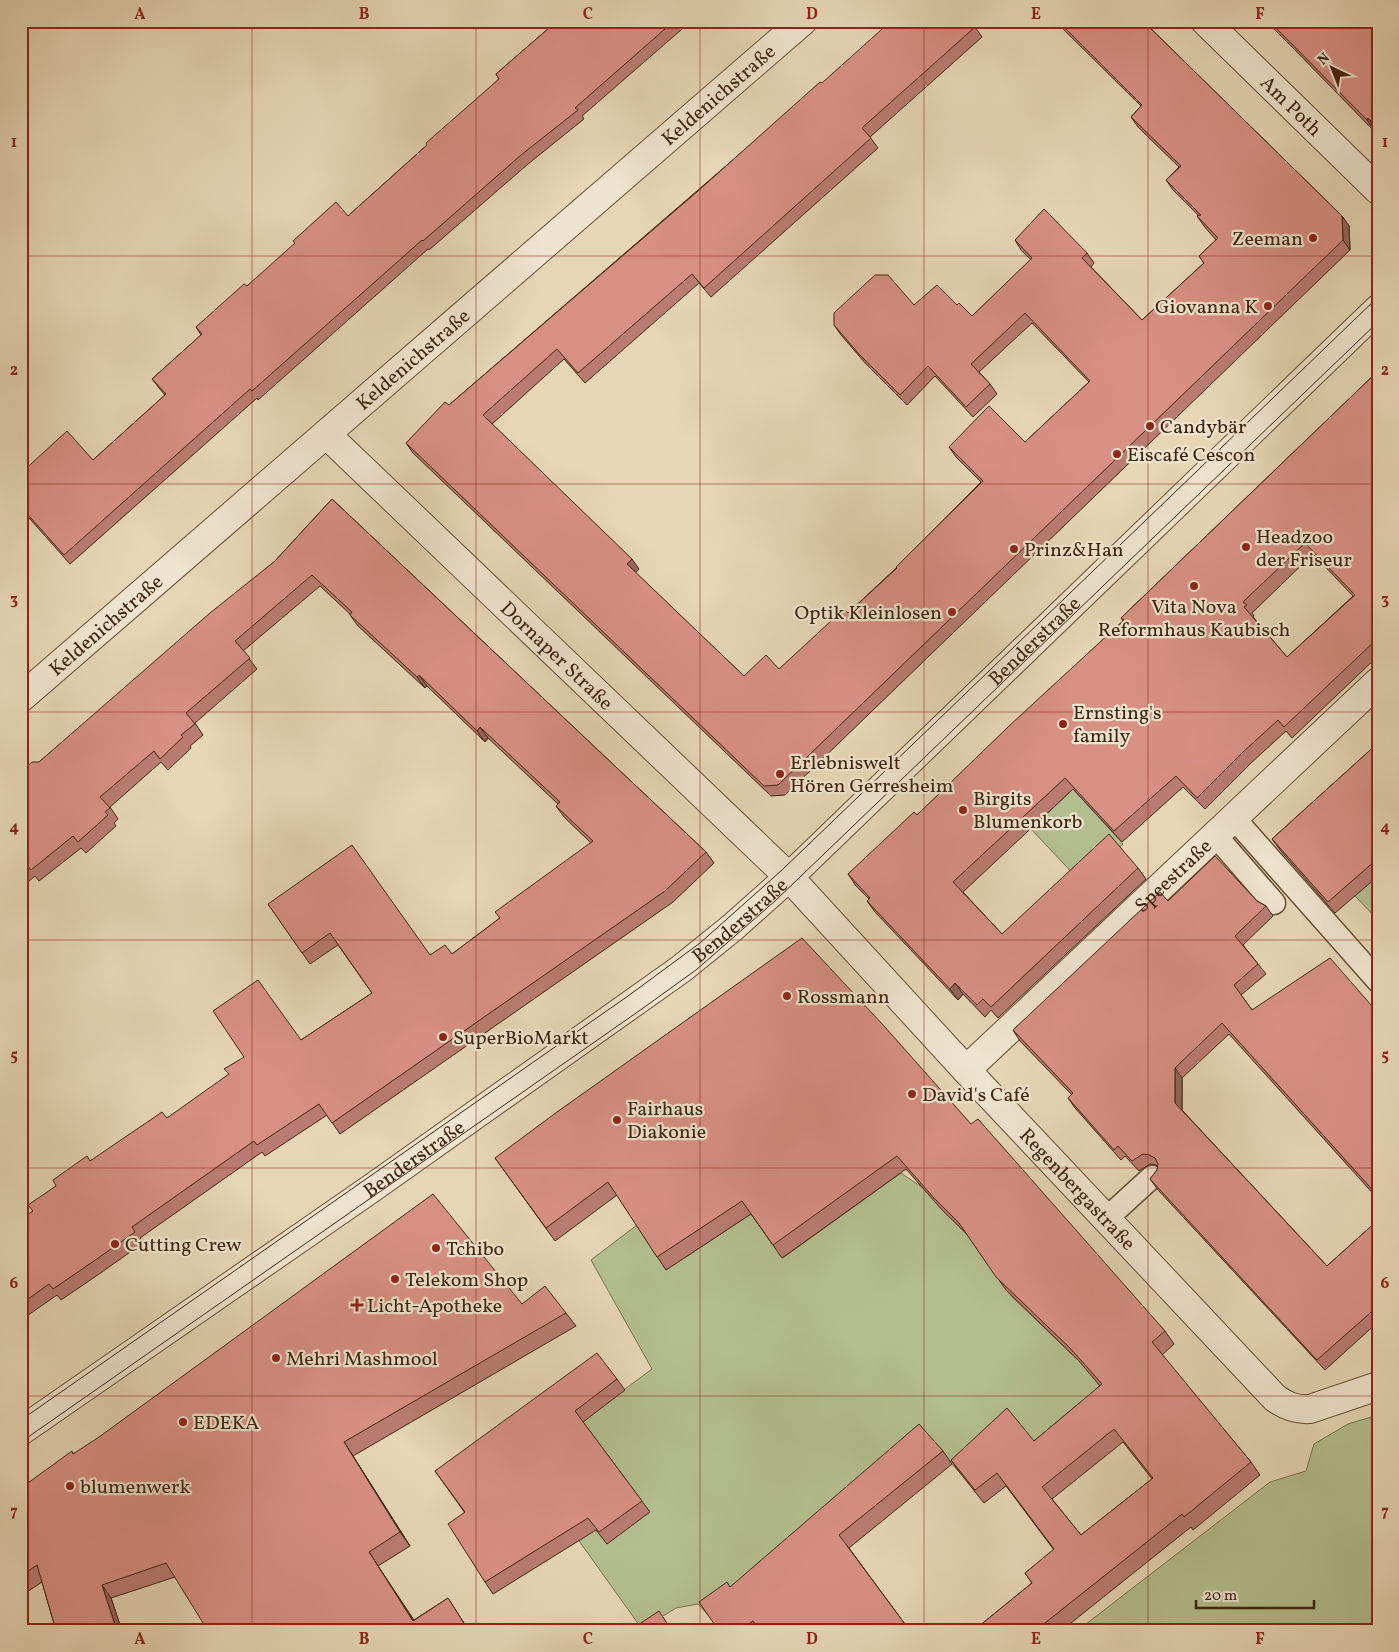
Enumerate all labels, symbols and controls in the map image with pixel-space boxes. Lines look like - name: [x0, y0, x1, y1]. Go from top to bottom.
- text: A: [134, 4, 146, 26]
- text: B: [359, 4, 370, 26]
- text: C: [583, 4, 593, 26]
- text: D: [806, 4, 818, 26]
- text: E: [1031, 4, 1041, 26]
- text: F: [1255, 4, 1265, 26]
- street label: Keldenichstraße: [656, 39, 783, 153]
- north arrow: [1306, 42, 1356, 92]
- text: N: [1314, 49, 1334, 70]
- street label: Am Poth: [1253, 70, 1327, 144]
- text: 1: [11, 132, 17, 154]
- text: 1: [1382, 132, 1388, 154]
- place label: Zeeman: [1232, 226, 1303, 254]
- marker: Zeeman: [1307, 232, 1319, 244]
- place label: Giovanna K: [1155, 294, 1258, 322]
- marker: Giovanna K: [1262, 300, 1274, 312]
- street label: Keldenichstraße: [351, 303, 477, 418]
- text: 2: [10, 360, 18, 382]
- text: 2: [1381, 360, 1389, 382]
- place label: Candybär: [1160, 414, 1246, 442]
- marker: Candybär: [1144, 420, 1156, 432]
- place label: Eiscafé Cescon: [1127, 442, 1255, 470]
- marker: Eiscafé Cescon: [1111, 448, 1123, 460]
- place label: Headzoo der Friseur: [1256, 524, 1352, 575]
- place label: Prinz&Han: [1024, 537, 1124, 565]
- marker: Headzoo der Friseur: [1240, 541, 1252, 553]
- marker: Prinz&Han: [1008, 543, 1020, 555]
- street label: Keldenichstraße: [44, 569, 170, 684]
- marker: Vita Nova Reformhaus Kaubisch: [1188, 580, 1200, 592]
- text: 3: [10, 589, 18, 611]
- text: 3: [1381, 589, 1389, 611]
- street label: Benderstraße: [983, 591, 1088, 693]
- place label: Vita Nova Reformhaus Kaubisch: [1098, 594, 1290, 645]
- street label: Dornaper Straße: [493, 596, 619, 718]
- place label: Optik Kleinlosen: [794, 600, 942, 628]
- marker: Optik Kleinlosen: [946, 606, 958, 618]
- place label: Ernsting's family: [1073, 700, 1162, 751]
- marker: Ernsting's family: [1057, 718, 1069, 730]
- place label: Erlebniswelt Hören Gerresheim: [790, 750, 954, 801]
- marker: Erlebniswelt Hören Gerresheim: [774, 768, 786, 780]
- place label: Birgits Blumenkorb: [973, 786, 1082, 837]
- marker: Birgits Blumenkorb: [957, 804, 969, 816]
- text: 4: [9, 817, 19, 839]
- text: 4: [1380, 817, 1390, 839]
- street label: Speestraße: [1129, 833, 1219, 920]
- street label: Benderstraße: [687, 872, 795, 971]
- place label: Rossmann: [797, 984, 890, 1012]
- marker: Rossmann: [781, 990, 793, 1002]
- place label: SuperBioMarkt: [453, 1025, 589, 1053]
- marker: SuperBioMarkt: [437, 1031, 449, 1043]
- text: 5: [10, 1045, 18, 1067]
- text: 5: [1381, 1045, 1389, 1067]
- place label: David's Café: [922, 1082, 1030, 1110]
- marker: David's Café: [906, 1088, 918, 1100]
- place label: Fairhaus Diakonie: [627, 1096, 706, 1147]
- street label: Benderstraße: [358, 1114, 471, 1206]
- marker: Fairhaus Diakonie: [611, 1114, 623, 1126]
- street label: Regenbergastraße: [1012, 1123, 1141, 1258]
- place label: Cutting Crew: [125, 1232, 242, 1260]
- place label: Tchibo: [446, 1236, 504, 1264]
- marker: Cutting Crew: [109, 1238, 121, 1250]
- marker: Tchibo: [430, 1242, 442, 1254]
- place label: Telekom Shop: [405, 1267, 528, 1295]
- text: 6: [10, 1273, 19, 1295]
- marker: Telekom Shop: [389, 1273, 401, 1285]
- text: 6: [1381, 1273, 1390, 1295]
- place label: Licht-Apotheke: [367, 1293, 502, 1321]
- marker: Licht-Apotheke: [351, 1299, 363, 1311]
- place label: Mehri Mashmool: [286, 1346, 438, 1374]
- marker: Mehri Mashmool: [270, 1352, 282, 1364]
- place label: EDEKA: [193, 1410, 259, 1438]
- marker: EDEKA: [177, 1416, 189, 1428]
- place label: blumenwerk: [80, 1474, 190, 1502]
- marker: blumenwerk: [64, 1480, 76, 1492]
- text: 7: [10, 1501, 18, 1523]
- text: 7: [1381, 1501, 1389, 1523]
- scale bar: [1196, 1577, 1314, 1609]
- text: 20 m: [1204, 1586, 1237, 1607]
- text: A: [134, 1629, 146, 1651]
- text: B: [359, 1629, 370, 1651]
- text: C: [583, 1629, 593, 1651]
- text: D: [806, 1629, 818, 1651]
- text: E: [1031, 1629, 1041, 1651]
- text: F: [1255, 1629, 1265, 1651]

